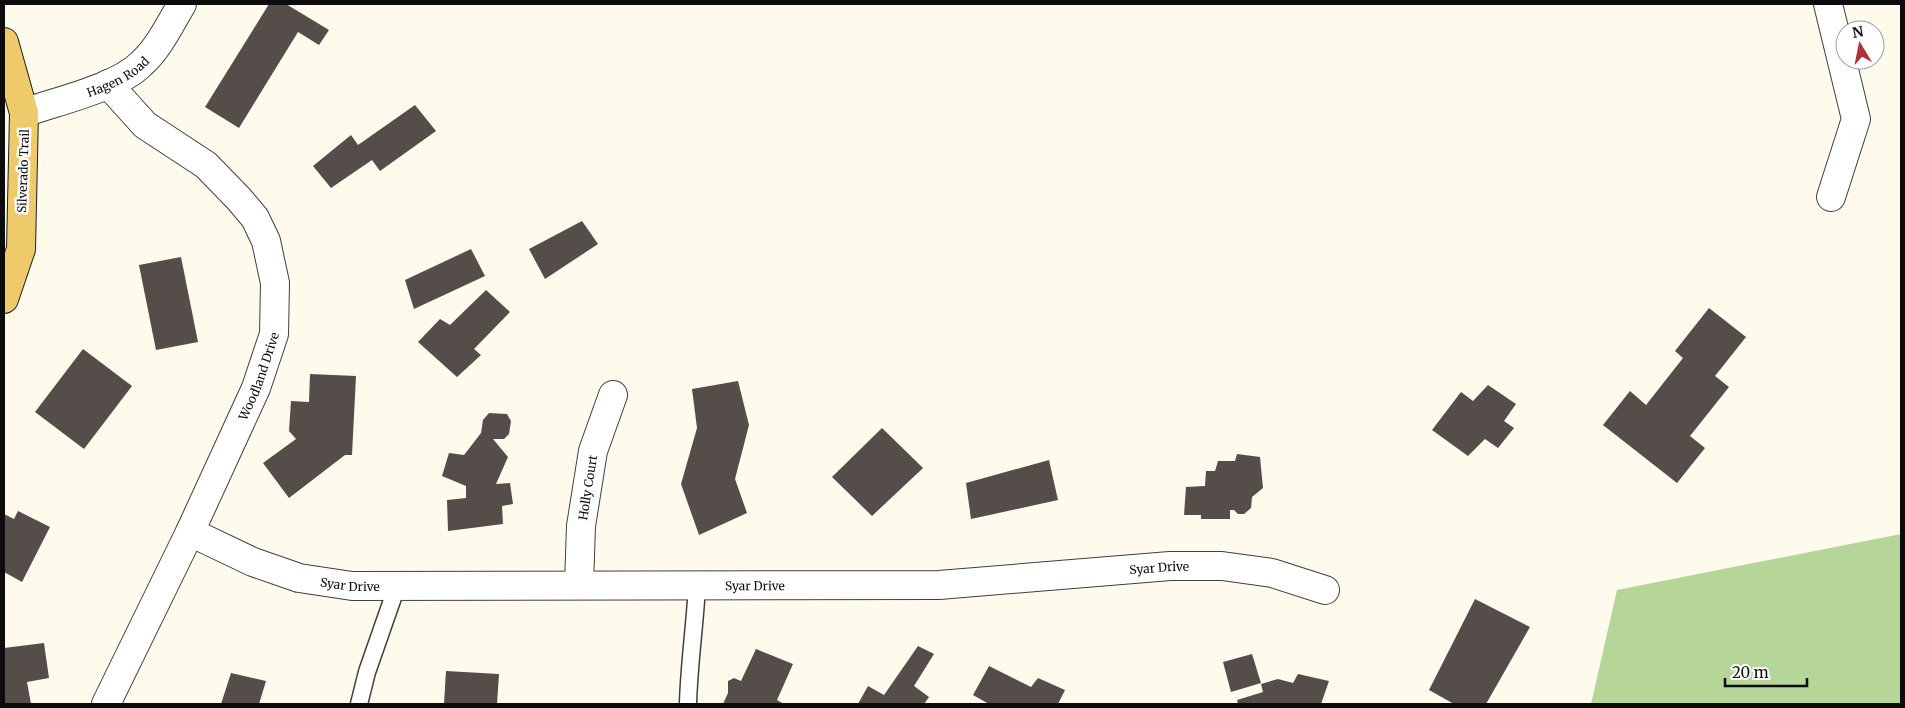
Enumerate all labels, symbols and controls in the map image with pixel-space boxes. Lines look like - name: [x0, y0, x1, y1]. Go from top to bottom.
- north arrow: [1835, 20, 1885, 70]
- text: N: [1851, 22, 1865, 42]
- street label: Hagen Road: [85, 53, 152, 100]
- street label: Silverado Trail: [14, 129, 32, 213]
- street label: Woodland Drive: [235, 330, 282, 423]
- street label: Holly Court: [575, 454, 600, 521]
- street label: Syar Drive: [1129, 558, 1189, 577]
- street label: Syar Drive: [319, 574, 380, 594]
- street label: Syar Drive: [725, 578, 785, 593]
- scale bar: [1725, 656, 1808, 688]
- text: 20 m: [1732, 663, 1769, 682]

